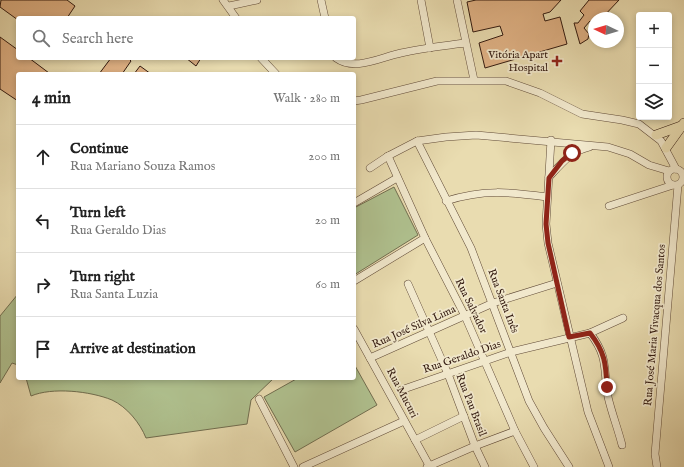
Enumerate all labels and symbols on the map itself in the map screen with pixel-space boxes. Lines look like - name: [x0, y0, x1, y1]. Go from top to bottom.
- north arrow: [588, 12, 624, 48]
- place label: Vitória Apart Hospital: [487, 48, 548, 75]
- marker: Vitória Apart Hospital: [551, 55, 563, 67]
- route start: [563, 144, 581, 162]
- street label: Rua José Maria Vivacqua dos Santos: [641, 243, 669, 406]
- street label: Rua Santa Inês: [484, 267, 522, 335]
- street label: Rua Salvador: [452, 276, 490, 336]
- street label: Rua José Silva Lima: [370, 302, 458, 352]
- street label: Rua Geraldo Dias: [421, 337, 503, 377]
- street label: Rua Mucuri: [383, 366, 421, 420]
- street label: Rua Pau Brasil: [453, 372, 489, 438]
- route end: [598, 378, 616, 396]

